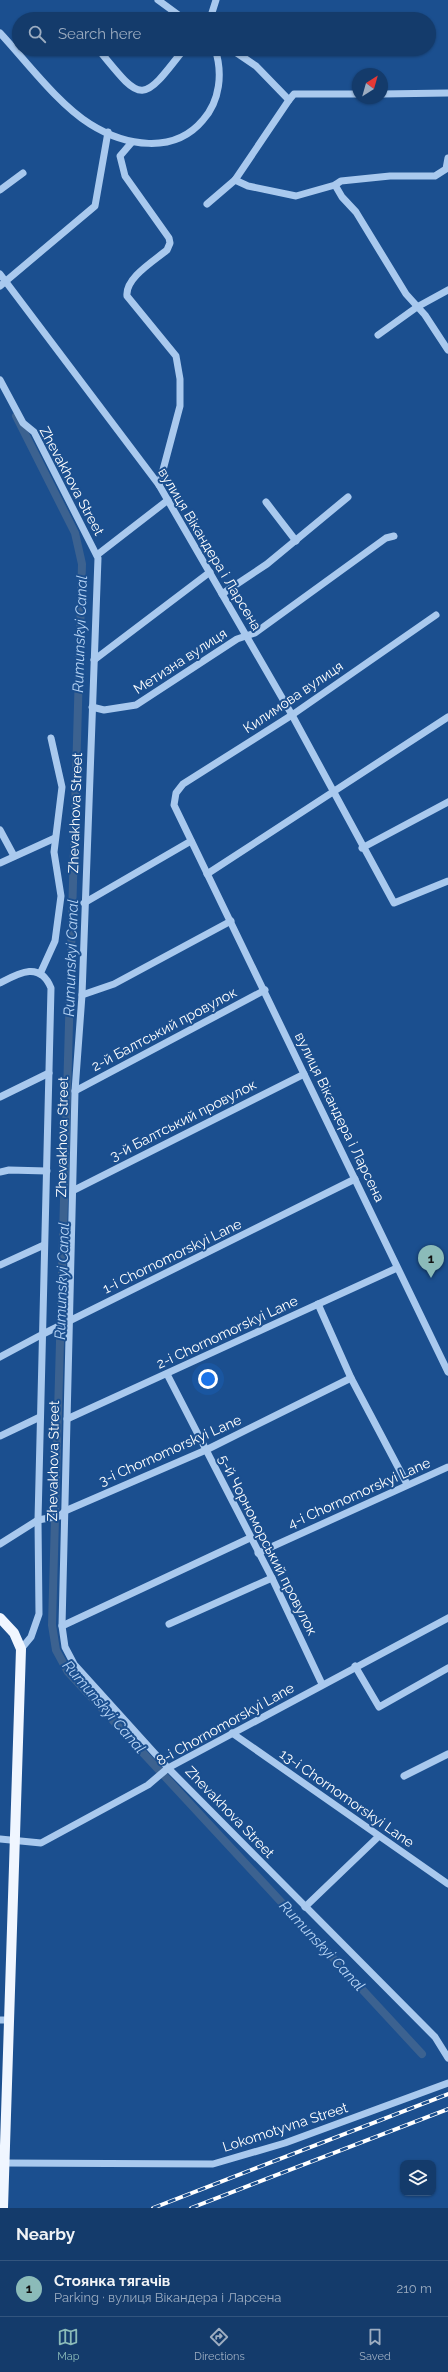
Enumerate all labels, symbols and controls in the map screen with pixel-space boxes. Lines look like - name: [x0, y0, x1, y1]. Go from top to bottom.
- search box: [12, 12, 436, 56]
- icon: search: [26, 23, 48, 45]
- text: Search here: [58, 25, 141, 43]
- north arrow: [352, 68, 388, 104]
- street label: Zhevakhova Street: [37, 424, 108, 538]
- street label: вулиця Вікандера і Ларсена: [155, 465, 265, 633]
- water label: Rumunskyi Canal: [69, 575, 91, 693]
- street label: Метизна вулиця: [130, 625, 230, 697]
- street label: Килимова вулиця: [240, 658, 346, 736]
- street label: Zhevakhova Street: [65, 752, 85, 874]
- water label: Rumunskyi Canal: [60, 899, 82, 1017]
- street label: 2-й Балтський провулок: [89, 984, 239, 1074]
- street label: вулиця Вікандера і Ларсена: [292, 1030, 388, 1204]
- street label: Zhevakhova Street: [53, 1076, 71, 1198]
- street label: 3-й Балтський провулок: [107, 1076, 259, 1164]
- street label: 1-i Chornomorskyi Lane: [100, 1215, 244, 1297]
- water label: Rumunskyi Canal: [51, 1222, 73, 1340]
- pin: 1: [418, 1245, 444, 1278]
- street label: 2-i Chornomorskyi Lane: [154, 1292, 300, 1372]
- your location: [198, 1369, 218, 1389]
- street label: Zhevakhova Street: [44, 1400, 62, 1522]
- street label: 3-i Chornomorskyi Lane: [96, 1411, 244, 1489]
- street label: 5-й Чорноморський провулок: [215, 1452, 321, 1638]
- street label: 4-i Chornomorskyi Lane: [285, 1454, 433, 1532]
- water label: Rumunskyi Canal: [59, 1657, 149, 1757]
- street label: 8-i Chornomorskyi Lane: [153, 1679, 297, 1769]
- street label: 13-i Chornomorskyi Lane: [277, 1746, 417, 1850]
- street label: Zhevakhova Street: [182, 1763, 278, 1861]
- water label: Rumunskyi Canal: [275, 1897, 369, 1995]
- street label: Lokomotyvna Street: [220, 2099, 350, 2155]
- map controls: [400, 2160, 436, 2196]
- button: layers: [400, 2160, 436, 2196]
- text: Nearby: [16, 2224, 75, 2244]
- text: Стоянка тягачів: [54, 2272, 170, 2290]
- text: 1: [26, 2281, 32, 2296]
- text: 210 m: [396, 2281, 432, 2296]
- text: Parking · вулиця Вікандера і Ларсена: [54, 2290, 281, 2305]
- tab: Map: [57, 2326, 80, 2363]
- tab: Directions: [194, 2326, 245, 2363]
- tab: Saved: [359, 2326, 391, 2363]

